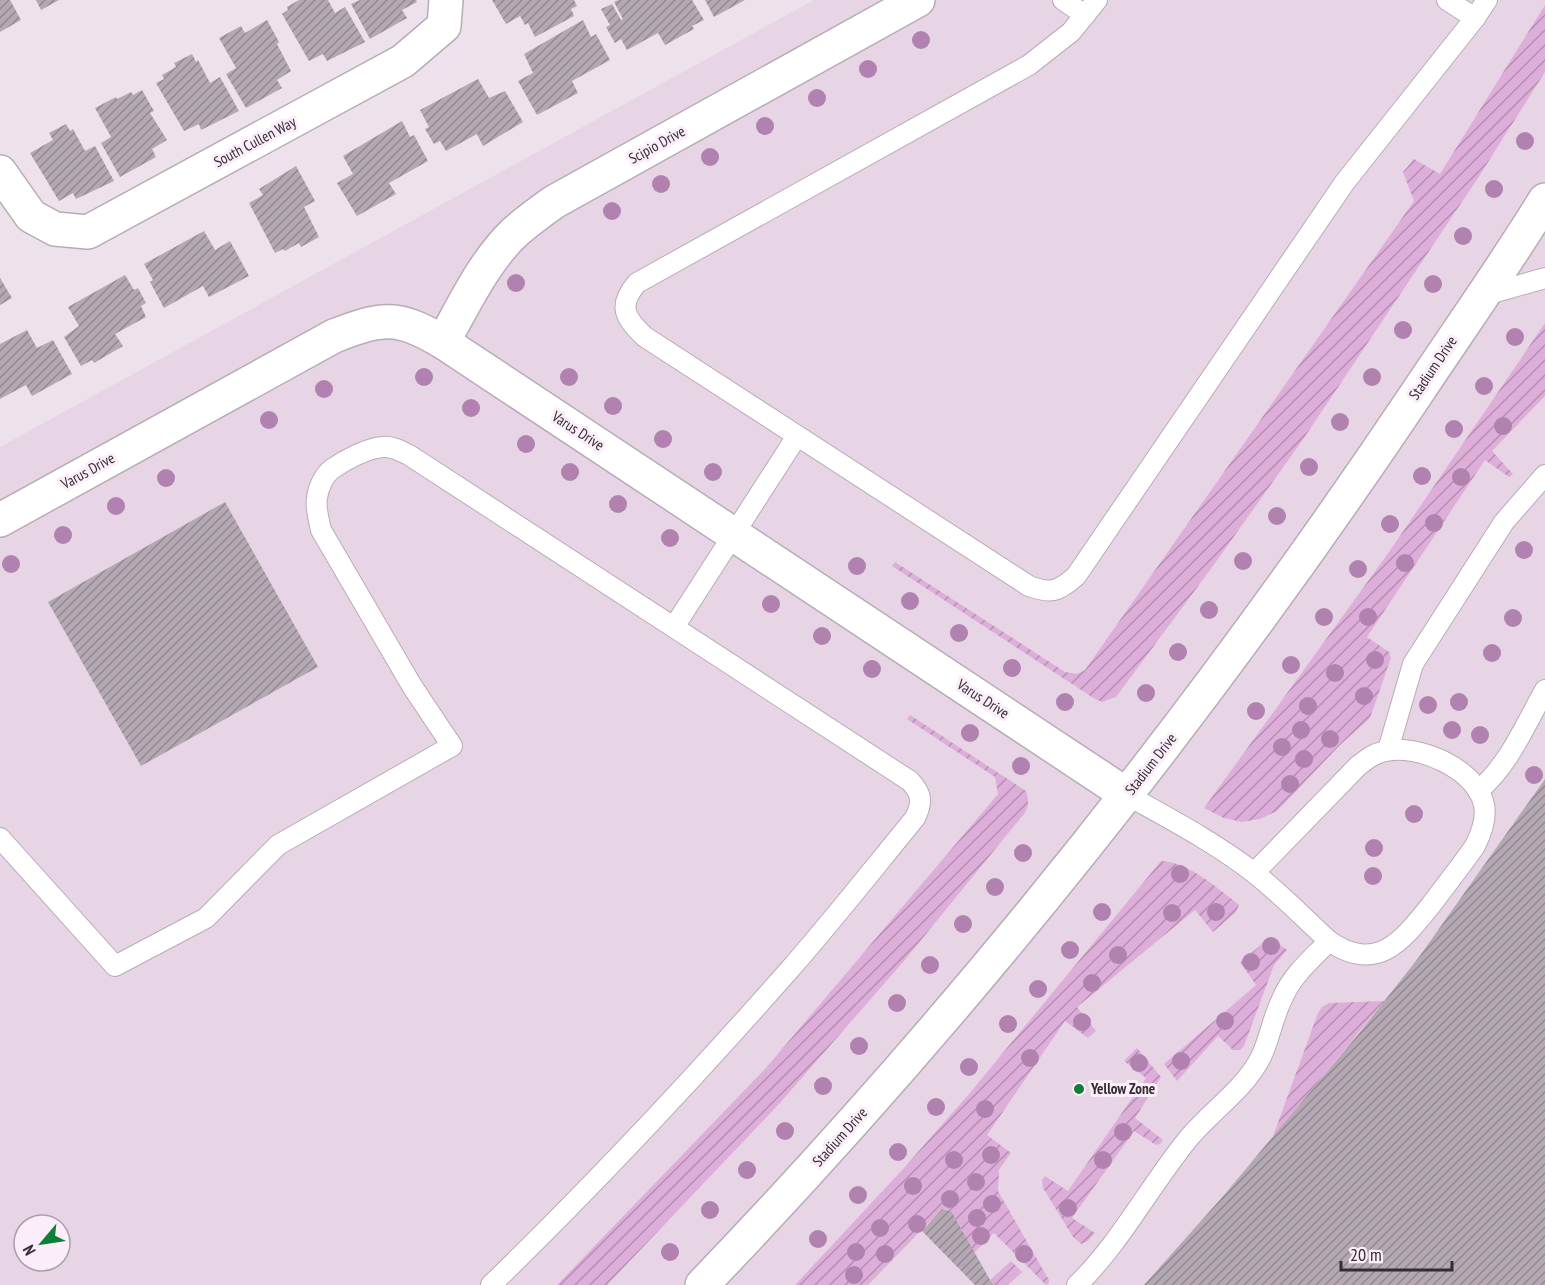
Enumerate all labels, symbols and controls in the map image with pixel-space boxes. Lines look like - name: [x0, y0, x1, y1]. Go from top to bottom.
- street label: South Cullen Way: [210, 112, 299, 171]
- street label: Scipio Drive: [625, 121, 688, 168]
- street label: Stadium Drive: [1404, 332, 1461, 403]
- street label: Varus Drive: [548, 406, 608, 454]
- street label: Varus Drive: [57, 448, 118, 494]
- street label: Varus Drive: [953, 674, 1013, 722]
- street label: Stadium Drive: [1121, 729, 1181, 798]
- place label: Yellow Zone: [1090, 1079, 1155, 1098]
- marker: Yellow Zone: [1072, 1082, 1086, 1096]
- street label: Stadium Drive: [808, 1103, 871, 1170]
- north arrow: [12, 1213, 72, 1273]
- scale bar: [1341, 1234, 1452, 1272]
- text: N: [18, 1242, 40, 1259]
- text: 20 m: [1350, 1243, 1382, 1266]

